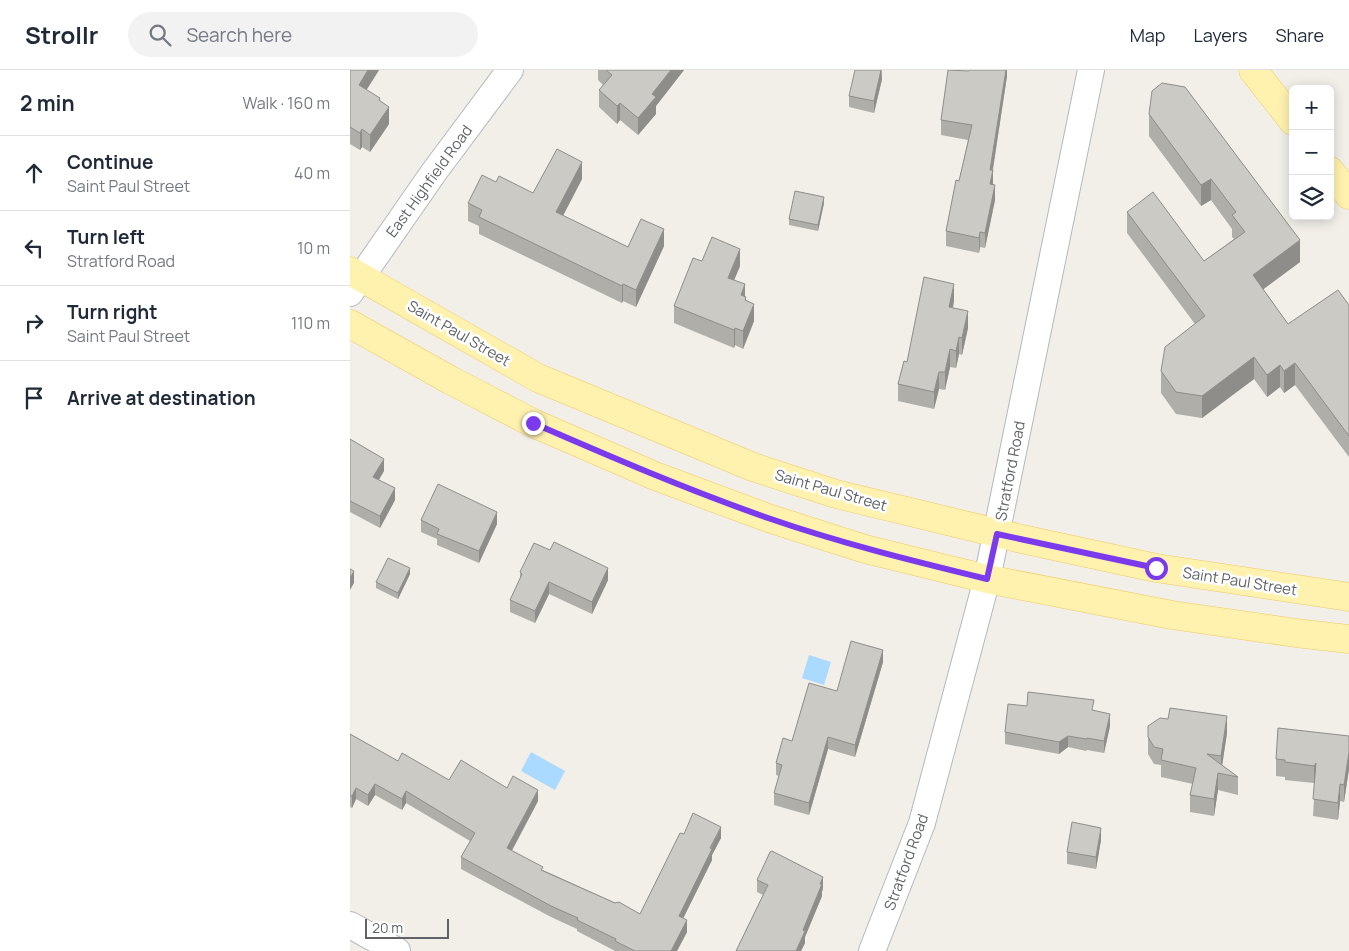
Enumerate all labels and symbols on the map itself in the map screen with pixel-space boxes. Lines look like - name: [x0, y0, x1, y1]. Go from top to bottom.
- street label: East Highfield Road: [381, 121, 477, 241]
- street label: Saint Paul Street: [404, 295, 514, 371]
- route end: [522, 412, 545, 435]
- street label: Stratford Road: [990, 419, 1030, 523]
- street label: Saint Paul Street: [773, 464, 889, 516]
- route start: [1145, 557, 1168, 580]
- street label: Saint Paul Street: [1181, 562, 1299, 600]
- street label: Stratford Road: [879, 811, 933, 913]
- scale bar: [365, 916, 449, 939]

